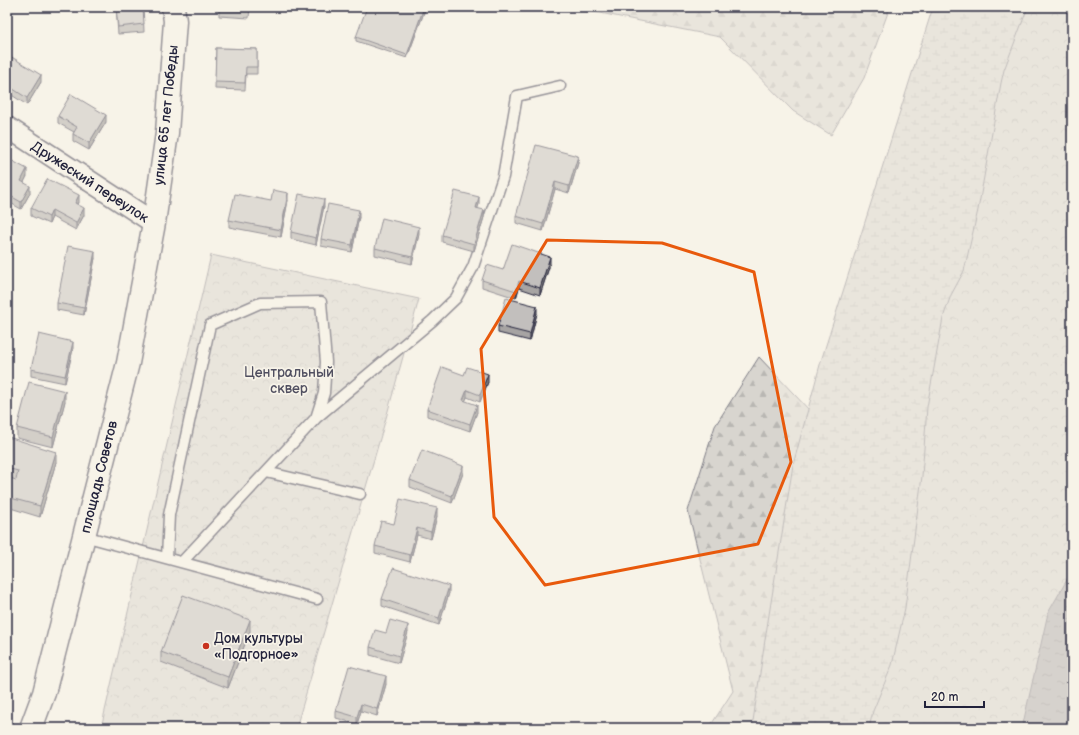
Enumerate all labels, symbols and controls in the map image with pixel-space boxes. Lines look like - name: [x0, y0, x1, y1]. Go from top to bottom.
- street label: улица 65 лет Победы: [150, 44, 182, 186]
- street label: Дружеский переулок: [28, 138, 152, 227]
- park label: Центральный сквер: [244, 364, 334, 397]
- street label: площадь Советов: [77, 418, 121, 535]
- place label: Дом культуры «Подгорное»: [214, 630, 303, 663]
- marker: Дом культуры «Подгорное»: [201, 641, 211, 651]
- scale bar: [925, 683, 984, 709]
- text: 20 m: [931, 690, 958, 705]

